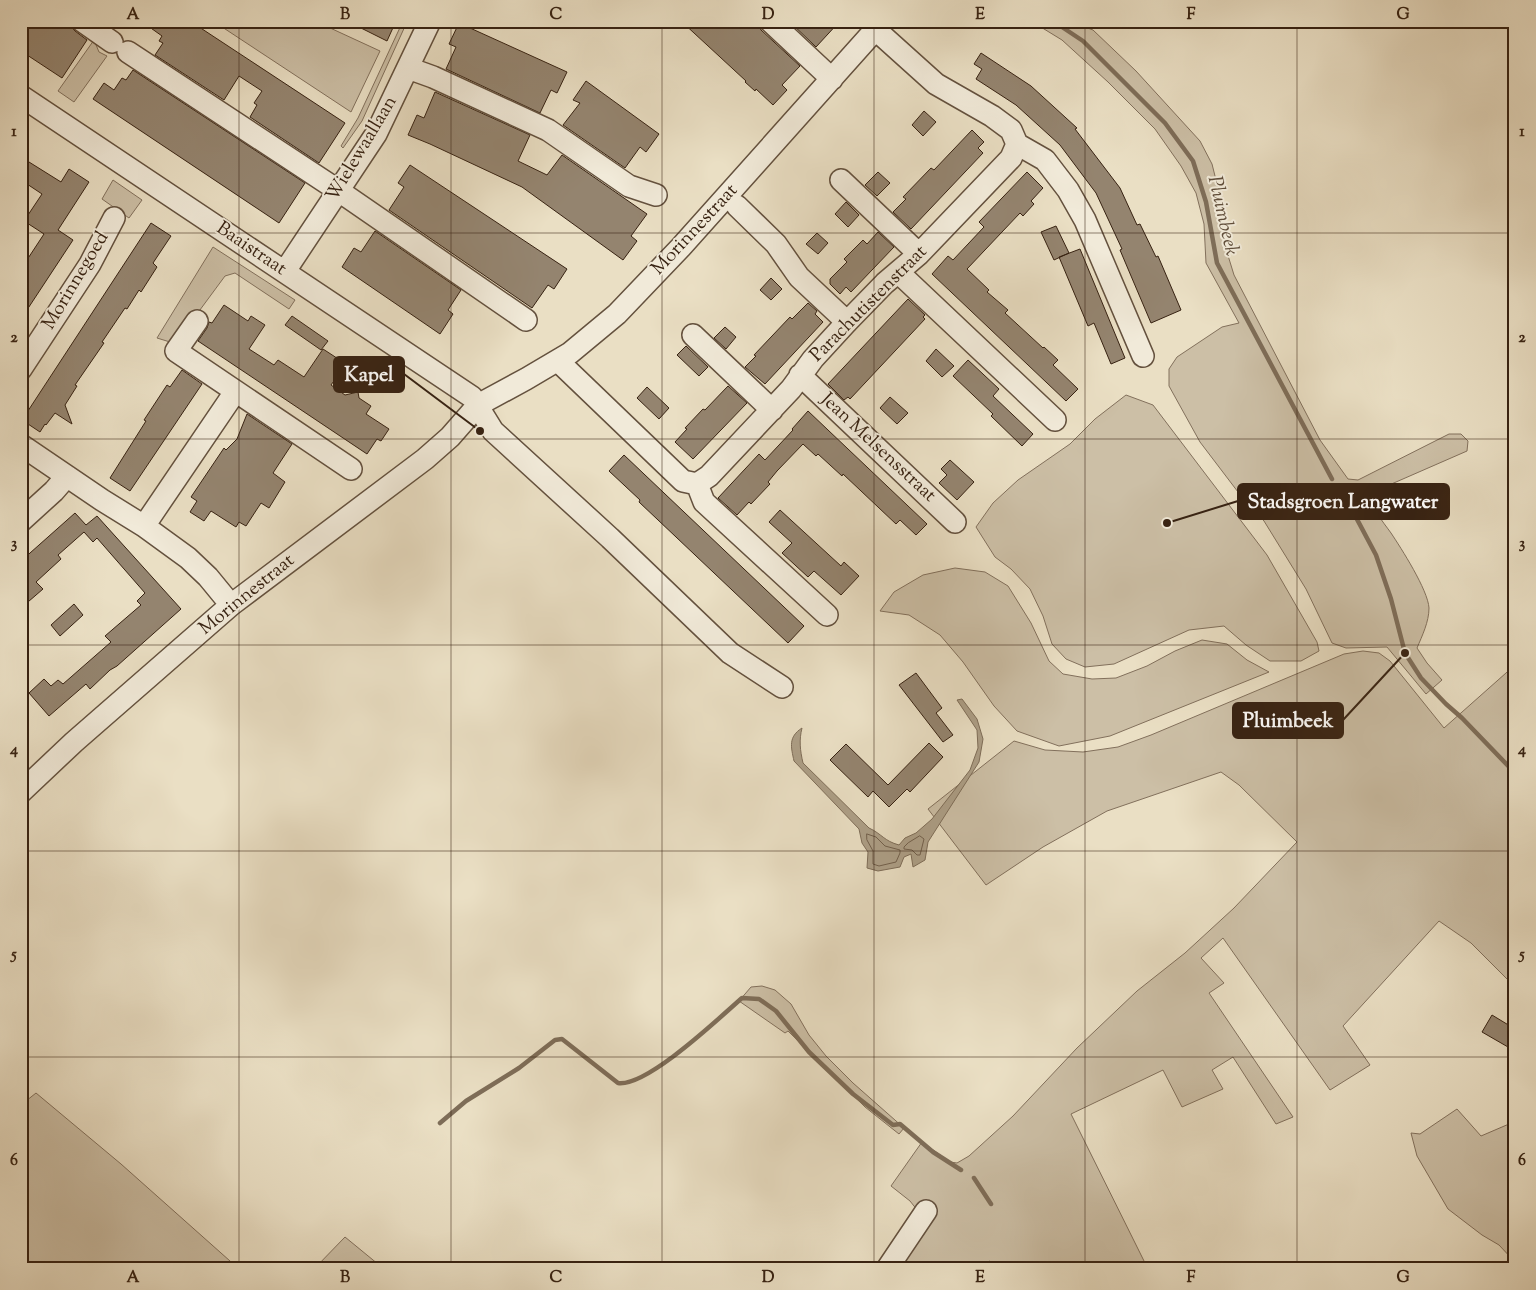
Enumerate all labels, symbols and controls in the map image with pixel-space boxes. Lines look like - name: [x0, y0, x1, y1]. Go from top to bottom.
- text: A: [127, 4, 140, 27]
- text: B: [340, 4, 350, 27]
- text: C: [550, 4, 563, 27]
- text: D: [762, 4, 775, 27]
- text: E: [975, 4, 985, 27]
- text: F: [1187, 4, 1196, 27]
- text: G: [1396, 4, 1410, 27]
- street label: Wielewaallaan: [320, 91, 404, 207]
- text: 1: [11, 121, 17, 144]
- text: 1: [1519, 121, 1525, 144]
- water label: Pluimbeek: [1199, 173, 1245, 259]
- street label: Morinnestraat: [646, 178, 745, 282]
- street label: Baaistraat: [210, 215, 292, 283]
- street label: Morinnegoed: [36, 227, 116, 335]
- street label: Parachutistenstraat: [804, 239, 934, 369]
- text: 2: [10, 327, 18, 350]
- text: 2: [1518, 327, 1526, 350]
- callout: Kapel: [334, 357, 404, 392]
- text: Kapel: [344, 362, 394, 391]
- street label: Jean Melsensstraat: [813, 386, 942, 509]
- callout: Stadsgroen Langwater: [1238, 484, 1449, 519]
- text: Stadsgroen Langwater: [1248, 489, 1439, 518]
- text: 3: [11, 533, 18, 556]
- text: 3: [1519, 533, 1526, 556]
- street label: Morinnestraat: [193, 548, 301, 642]
- callout: Pluimbeek: [1233, 703, 1343, 738]
- text: Pluimbeek: [1243, 708, 1333, 737]
- text: 4: [9, 739, 18, 762]
- text: 4: [1517, 739, 1526, 762]
- text: 5: [9, 944, 17, 967]
- text: 5: [1517, 944, 1525, 967]
- text: 6: [10, 1150, 18, 1173]
- text: 6: [1518, 1150, 1526, 1173]
- text: A: [127, 1267, 140, 1290]
- text: B: [340, 1267, 350, 1290]
- text: C: [550, 1267, 563, 1290]
- text: D: [762, 1267, 775, 1290]
- text: E: [975, 1267, 985, 1290]
- text: F: [1187, 1267, 1196, 1290]
- text: G: [1396, 1267, 1410, 1290]

